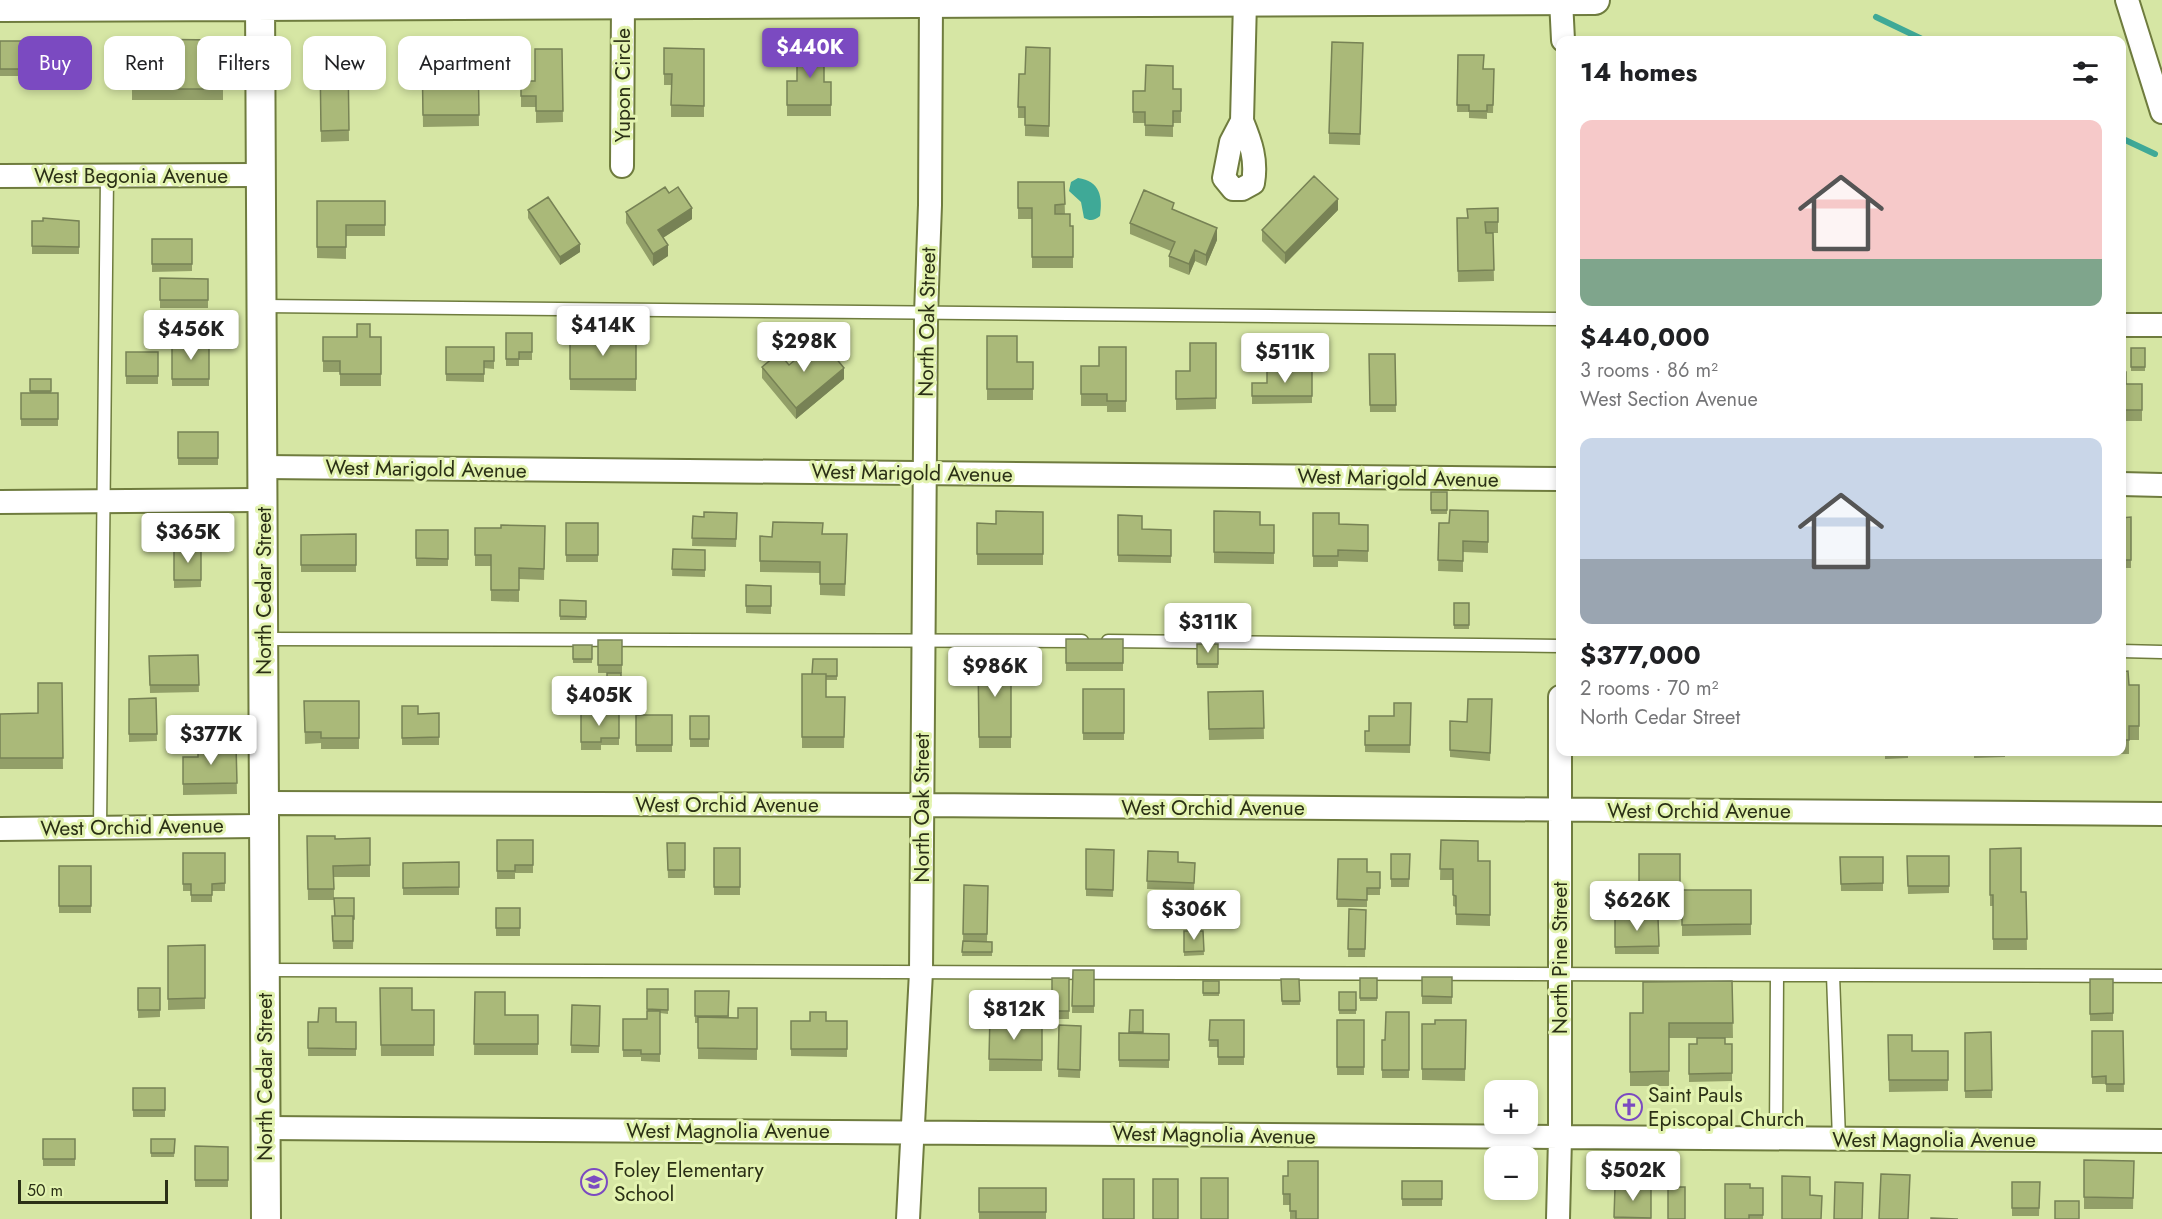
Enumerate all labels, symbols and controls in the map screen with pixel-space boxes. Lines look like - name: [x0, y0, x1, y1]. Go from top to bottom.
- street label: Yupon Circle: [608, 28, 638, 142]
- pin: $440K: [768, 28, 852, 79]
- text: $440K: [776, 33, 844, 62]
- chip: Buy: [18, 36, 92, 90]
- chip: Rent: [104, 36, 185, 90]
- chip: Filters: [197, 36, 291, 90]
- chip: New: [303, 36, 386, 90]
- chip: Apartment: [398, 36, 531, 90]
- text: 14 homes: [1580, 53, 1697, 91]
- icon: filters: [2069, 56, 2102, 89]
- icon: home: [1787, 159, 1895, 267]
- street label: West Begonia Avenue: [34, 161, 228, 191]
- street label: North Oak Street: [911, 247, 943, 397]
- pin: $414K: [561, 306, 645, 357]
- pin: $456K: [149, 310, 233, 361]
- text: $414K: [571, 311, 635, 340]
- text: $456K: [158, 315, 224, 344]
- text: $440,000: [1580, 318, 1710, 356]
- pin: $298K: [762, 322, 846, 373]
- text: $298K: [771, 327, 837, 356]
- pin: $511K: [1243, 333, 1327, 384]
- text: $511K: [1255, 338, 1315, 367]
- text: 3 rooms · 86 m²: [1580, 356, 1718, 385]
- text: West Section Avenue: [1580, 385, 1758, 414]
- street label: West Marigold Avenue: [325, 452, 527, 486]
- street label: West Marigold Avenue: [811, 456, 1013, 490]
- street label: West Marigold Avenue: [1297, 461, 1499, 495]
- icon: home: [1787, 477, 1895, 585]
- street label: North Cedar Street: [249, 507, 279, 675]
- pin: $365K: [146, 513, 230, 564]
- text: $365K: [155, 518, 221, 547]
- pin: $311K: [1166, 603, 1250, 654]
- text: $311K: [1178, 608, 1238, 637]
- text: $377,000: [1580, 636, 1701, 674]
- pin: $986K: [953, 647, 1037, 698]
- text: $986K: [962, 652, 1028, 681]
- text: 2 rooms · 70 m²: [1580, 674, 1718, 703]
- pin: $405K: [557, 676, 641, 727]
- text: $405K: [566, 681, 632, 710]
- text: North Cedar Street: [1580, 703, 1740, 732]
- pin: $377K: [169, 715, 253, 766]
- text: $377K: [180, 720, 242, 749]
- street label: North Oak Street: [907, 733, 937, 883]
- street label: West Orchid Avenue: [635, 790, 819, 820]
- street label: West Orchid Avenue: [1121, 793, 1305, 823]
- street label: West Orchid Avenue: [1607, 796, 1791, 826]
- street label: West Orchid Avenue: [40, 810, 224, 844]
- pin: $626K: [1595, 881, 1679, 932]
- street label: North Pine Street: [1545, 882, 1575, 1034]
- text: $626K: [1604, 886, 1670, 915]
- pin: $306K: [1152, 890, 1236, 941]
- text: $306K: [1161, 895, 1227, 924]
- pin: $812K: [972, 990, 1056, 1041]
- street label: North Cedar Street: [250, 993, 280, 1161]
- text: $812K: [983, 995, 1045, 1024]
- map controls: [1484, 1080, 1538, 1200]
- button: +: [1484, 1080, 1538, 1134]
- place label: Saint Pauls Episcopal Church: [1648, 1080, 1805, 1134]
- church icon: Saint Pauls Episcopal Church: [1614, 1092, 1644, 1122]
- street label: West Magnolia Avenue: [626, 1116, 830, 1146]
- street label: West Magnolia Avenue: [1112, 1118, 1316, 1152]
- street label: West Magnolia Avenue: [1832, 1125, 2036, 1155]
- button: −: [1484, 1146, 1538, 1200]
- pin: $502K: [1591, 1151, 1675, 1202]
- place label: Foley Elementary School: [614, 1155, 765, 1209]
- text: $502K: [1600, 1156, 1666, 1185]
- school or university icon: Foley Elementary School: [579, 1167, 609, 1197]
- scale bar: [18, 1177, 168, 1204]
- text: 50 m: [27, 1179, 63, 1202]

